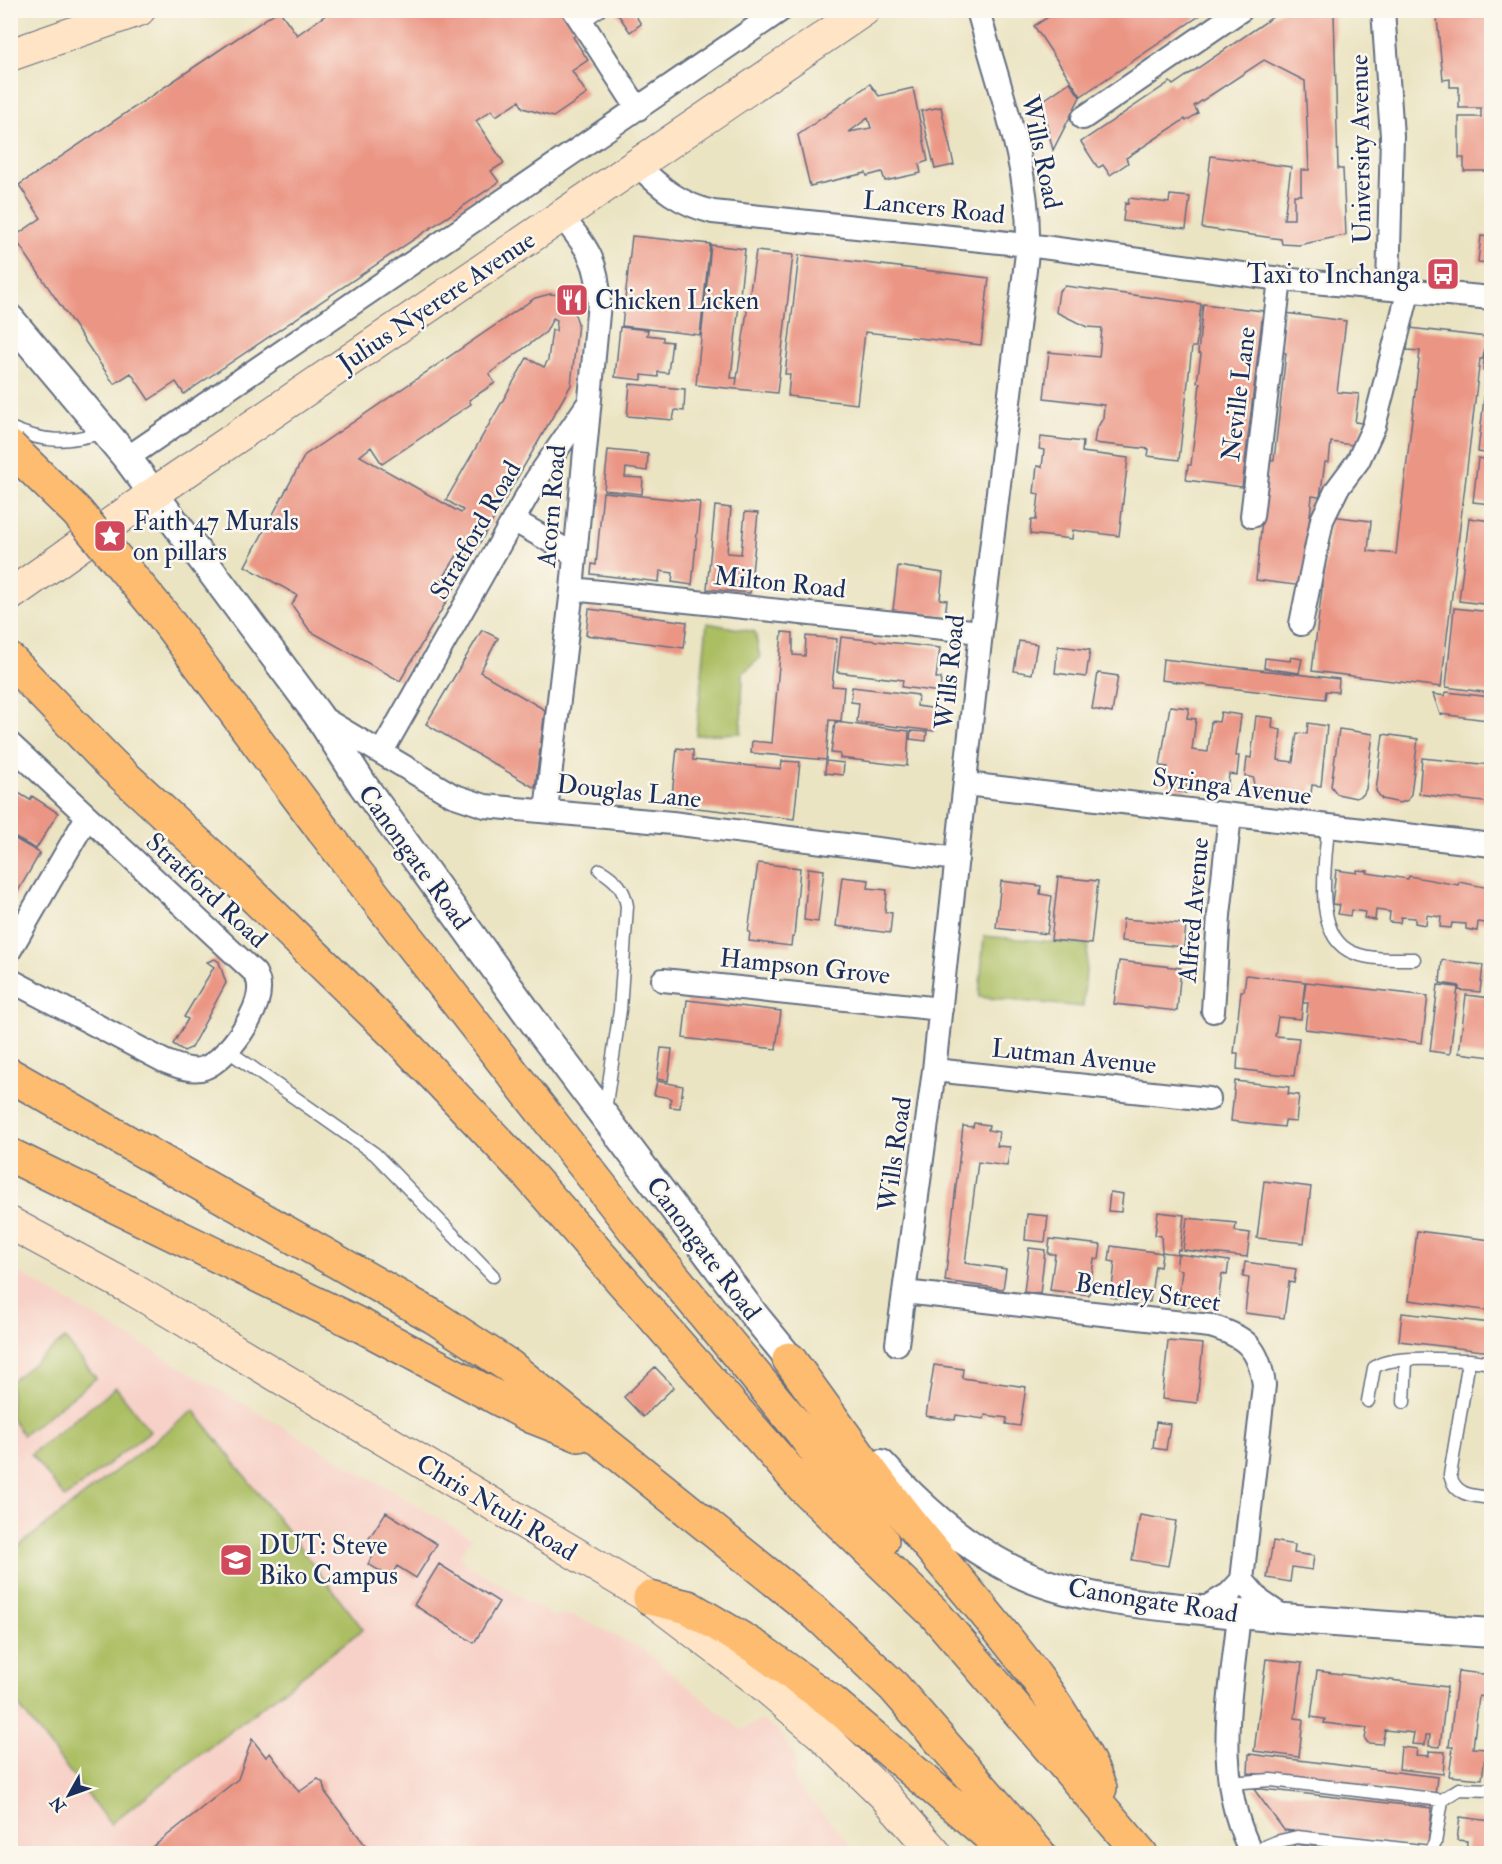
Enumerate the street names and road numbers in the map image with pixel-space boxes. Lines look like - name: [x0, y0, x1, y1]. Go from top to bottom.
- street label: University Avenue: [1343, 54, 1379, 244]
- street label: Wills Road: [1013, 91, 1069, 212]
- street label: Lancers Road: [861, 185, 1007, 231]
- street label: Julius Nyerere Avenue: [331, 224, 541, 380]
- street label: Neville Lane: [1215, 325, 1263, 463]
- street label: Acorn Road: [531, 444, 573, 569]
- street label: Stratford Road: [423, 455, 528, 605]
- street label: Milton Road: [712, 560, 848, 606]
- street label: Wills Road: [928, 613, 972, 732]
- street label: Syringa Avenue: [1151, 761, 1313, 813]
- street label: Douglas Lane: [555, 768, 703, 816]
- street label: Canongate Road: [351, 779, 478, 937]
- street label: Stratford Road: [139, 826, 274, 955]
- street label: Alfred Avenue: [1172, 836, 1216, 985]
- street label: Hampson Grove: [718, 942, 892, 993]
- street label: Lutman Avenue: [990, 1032, 1158, 1082]
- street label: Wills Road: [871, 1095, 919, 1215]
- street label: Canongate Road: [639, 1170, 768, 1327]
- street label: Bentley Street: [1073, 1267, 1223, 1319]
- street label: Chris Ntuli Road: [410, 1447, 583, 1568]
- street label: Canongate Road: [1066, 1572, 1240, 1630]

